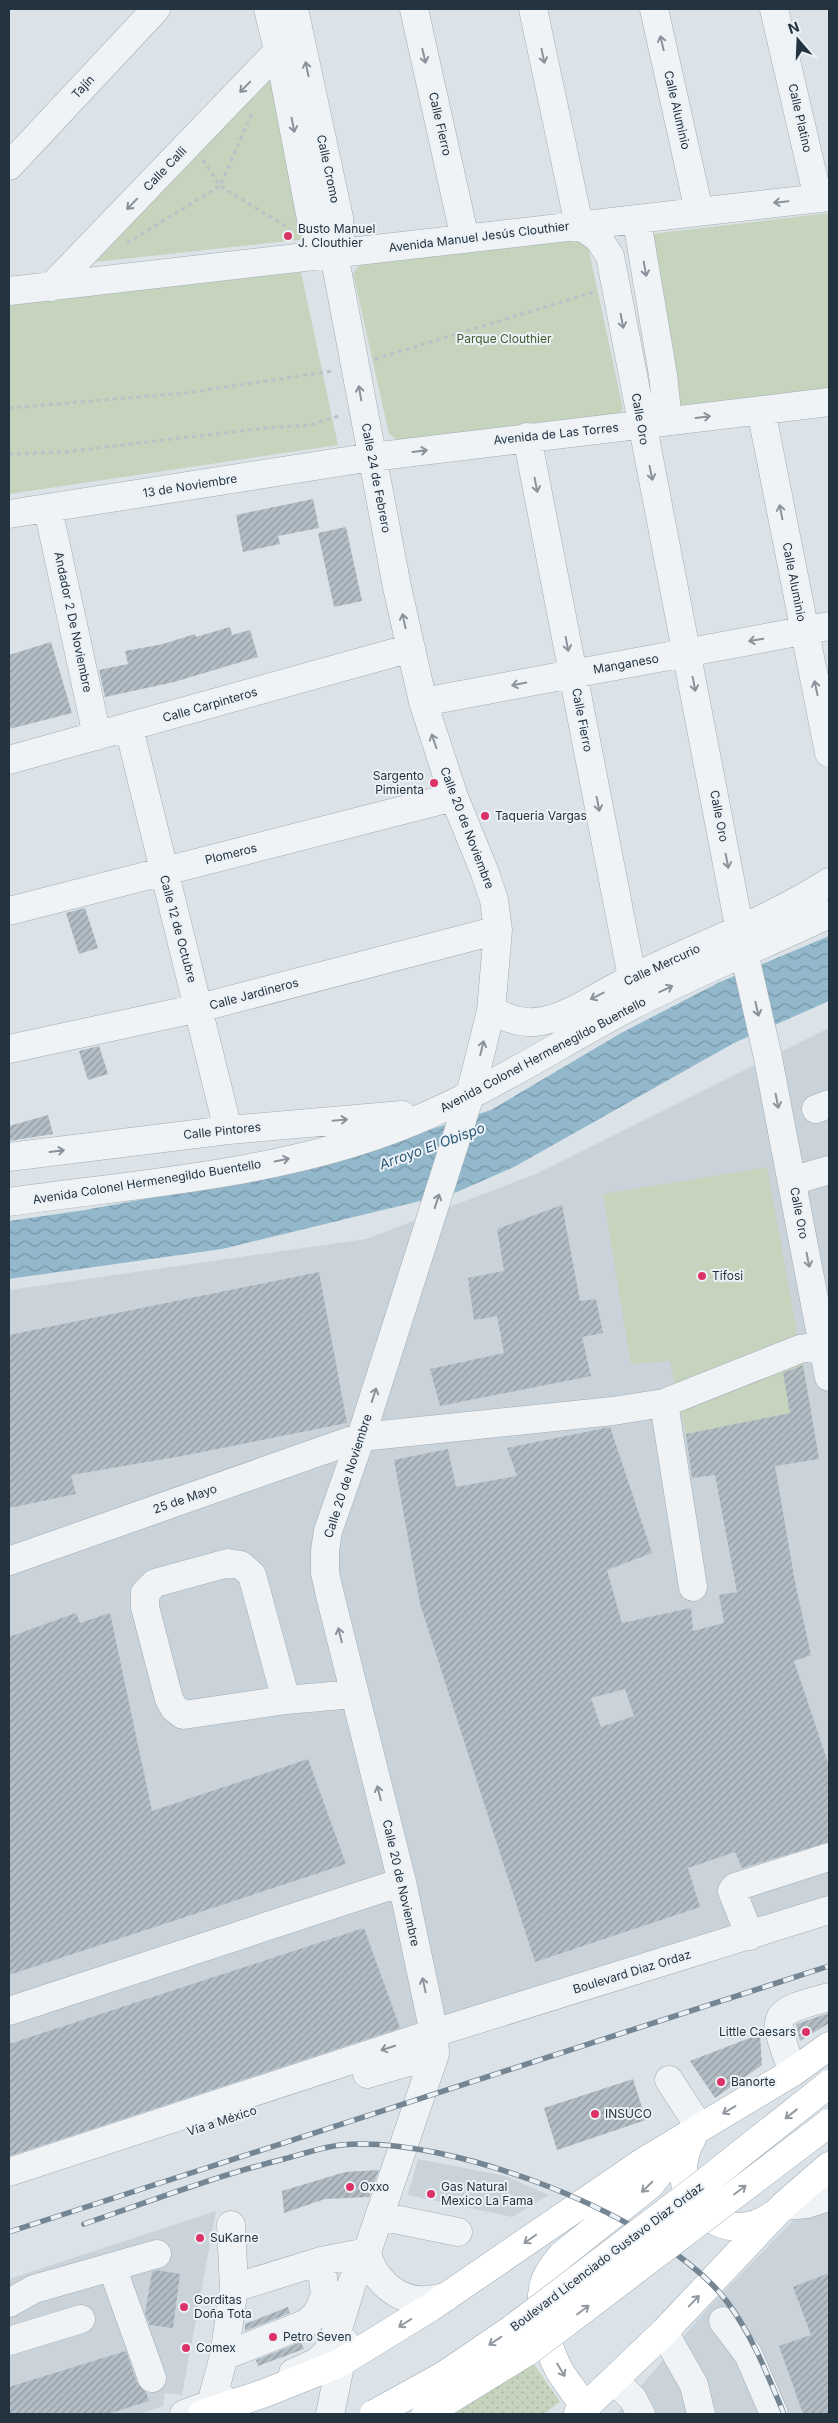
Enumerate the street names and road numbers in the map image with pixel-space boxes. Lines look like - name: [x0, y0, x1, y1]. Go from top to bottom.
- street label: Calle Aluminio: [661, 69, 694, 151]
- street label: Tajín: [68, 72, 97, 101]
- street label: Calle Platino: [785, 82, 816, 154]
- street label: Calle Fierro: [426, 91, 455, 157]
- street label: Calle Cromo: [314, 133, 343, 205]
- street label: Calle Calli: [140, 143, 190, 194]
- street label: Avenida Manuel Jesús Clouthier: [388, 218, 571, 255]
- street label: Calle Oro: [629, 392, 652, 446]
- street label: Avenida de Las Torres: [493, 419, 619, 448]
- street label: Calle 24 de Febrero: [358, 422, 394, 534]
- street label: 13 de Noviembre: [142, 471, 238, 500]
- street label: Calle Aluminio: [779, 541, 810, 623]
- street label: Andador 2 De Noviembre: [51, 550, 96, 694]
- street label: Manganeso: [592, 650, 660, 677]
- street label: Calle Carpinteros: [161, 684, 259, 725]
- street label: Calle Fierro: [569, 687, 596, 753]
- street label: Calle 20 de Noviembre: [437, 765, 498, 891]
- street label: Calle Oro: [707, 789, 732, 843]
- street label: Plomeros: [203, 840, 258, 867]
- street label: Calle 12 de Octubre: [157, 873, 200, 984]
- street label: Calle Mercurio: [621, 940, 702, 989]
- street label: Calle Jardineros: [208, 974, 300, 1013]
- street label: Avenida Colonel Hermenegildo Buentello: [437, 994, 648, 1115]
- street label: Calle Pintores: [182, 1119, 262, 1142]
- street label: Avenida Colonel Hermenegildo Buentello: [32, 1156, 262, 1207]
- street label: Calle Oro: [787, 1186, 812, 1240]
- street label: Calle 20 de Noviembre: [320, 1412, 375, 1540]
- street label: 25 de Mayo: [151, 1481, 219, 1516]
- street label: Calle 20 de Noviembre: [380, 1818, 423, 1948]
- street label: Boulevard Diaz Ordaz: [571, 1946, 693, 1997]
- street label: Vía a México: [185, 2102, 259, 2139]
- street label: Boulevard Licenciado Gustavo Díaz Ordaz: [507, 2179, 706, 2334]

